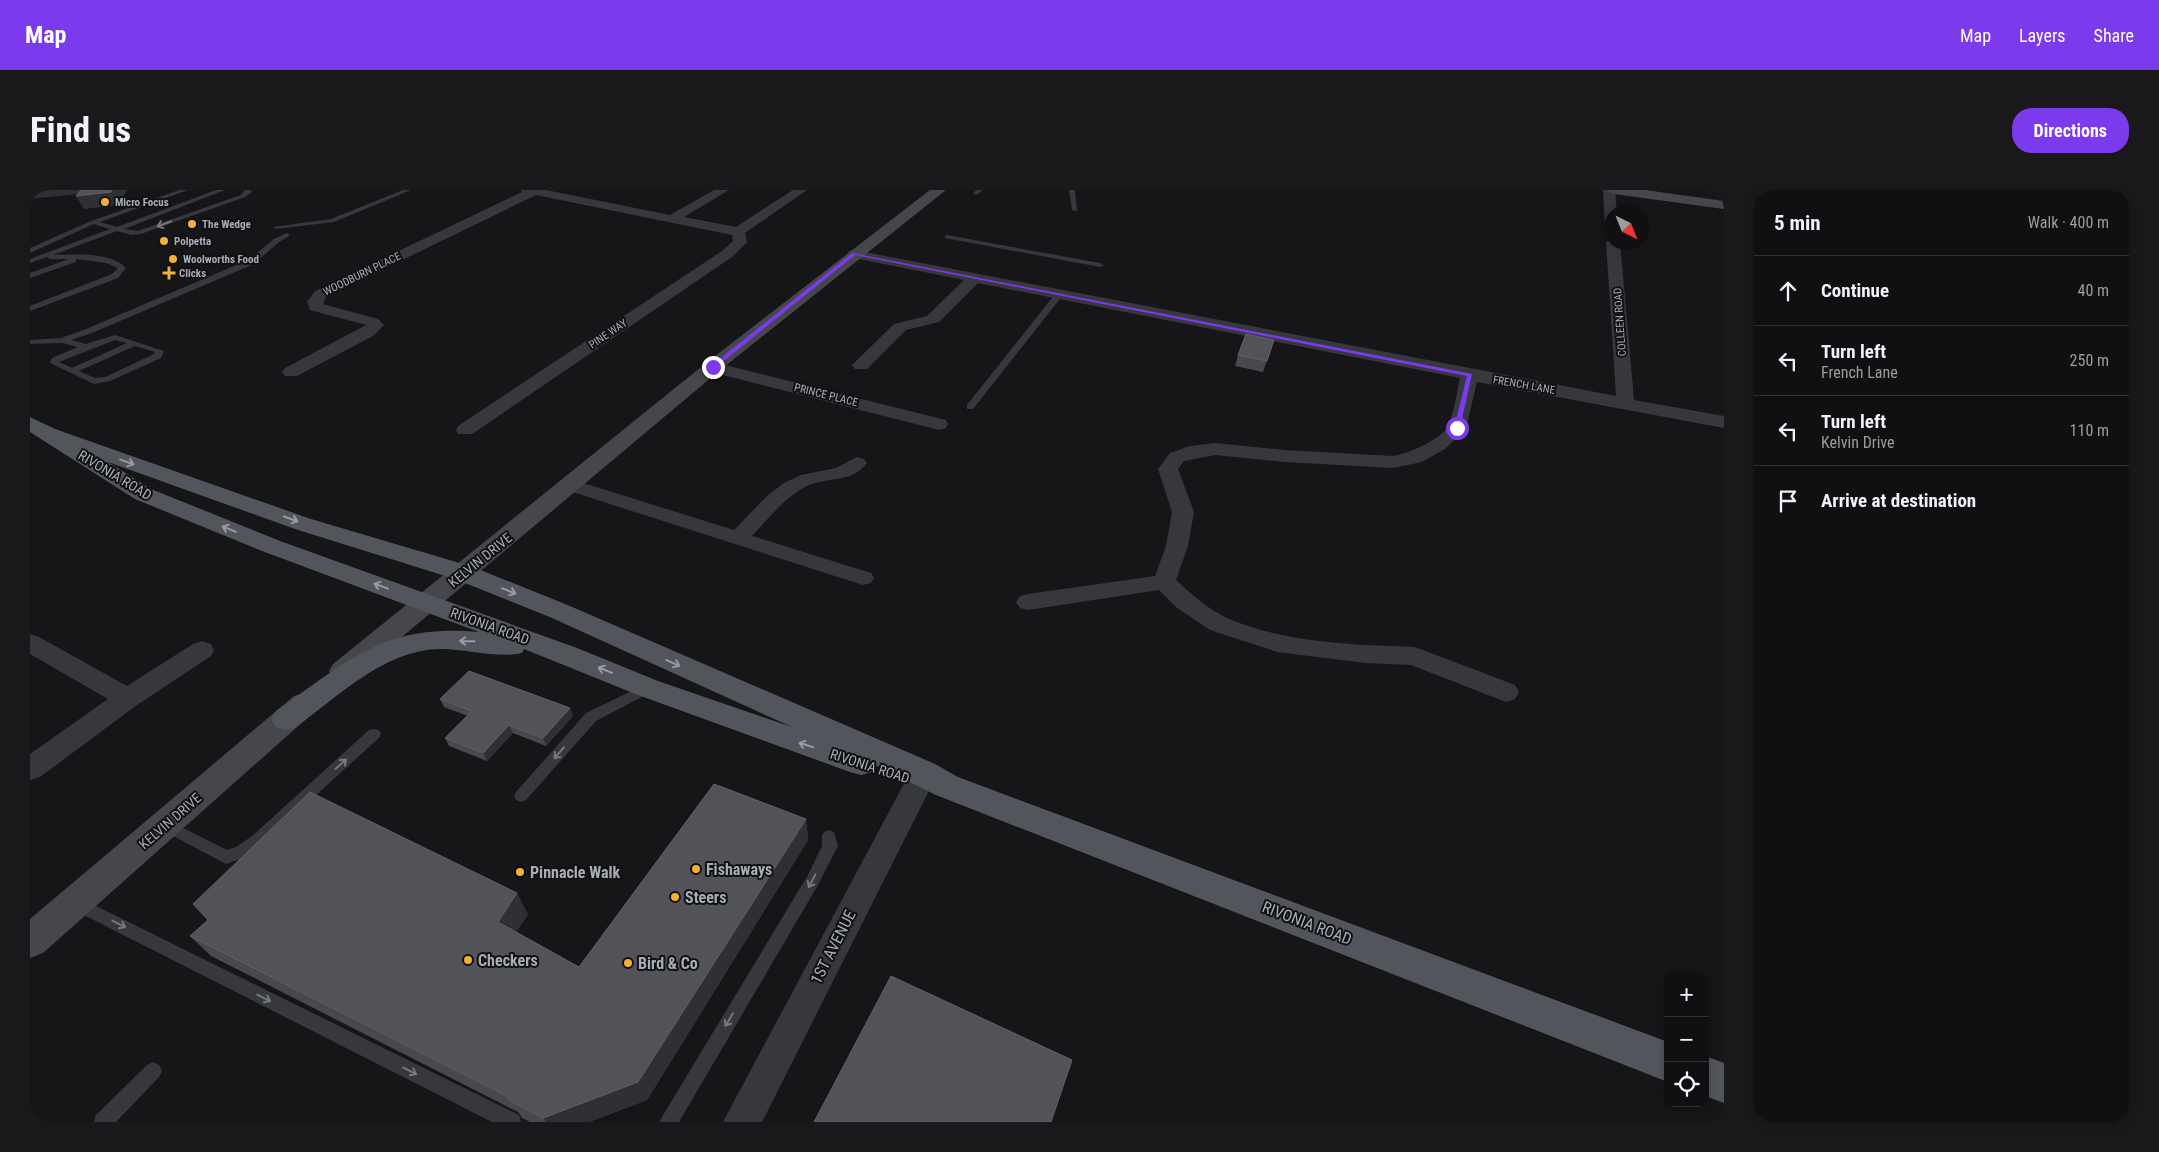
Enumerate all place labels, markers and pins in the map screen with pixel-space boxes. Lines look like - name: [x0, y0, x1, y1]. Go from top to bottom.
- marker: Micro Focus: [99, 196, 111, 208]
- place label: Micro Focus: [115, 196, 169, 209]
- marker: The Wedge: [186, 218, 198, 230]
- place label: The Wedge: [202, 218, 251, 231]
- marker: Polpetta: [158, 235, 170, 247]
- place label: Polpetta: [174, 235, 211, 248]
- marker: Woolworths Food: [167, 253, 179, 265]
- place label: Woolworths Food: [183, 253, 259, 266]
- marker: Clicks: [163, 267, 175, 279]
- place label: Clicks: [179, 267, 206, 280]
- place label: Fishaways: [706, 860, 772, 879]
- place label: Pinnacle Walk: [530, 863, 620, 882]
- marker: Fishaways: [690, 863, 702, 875]
- marker: Pinnacle Walk: [514, 866, 526, 878]
- place label: Steers: [685, 888, 726, 907]
- marker: Steers: [669, 891, 681, 903]
- place label: Checkers: [478, 951, 538, 970]
- marker: Checkers: [462, 954, 474, 966]
- place label: Bird & Co: [638, 954, 698, 973]
- marker: Bird & Co: [622, 957, 634, 969]

